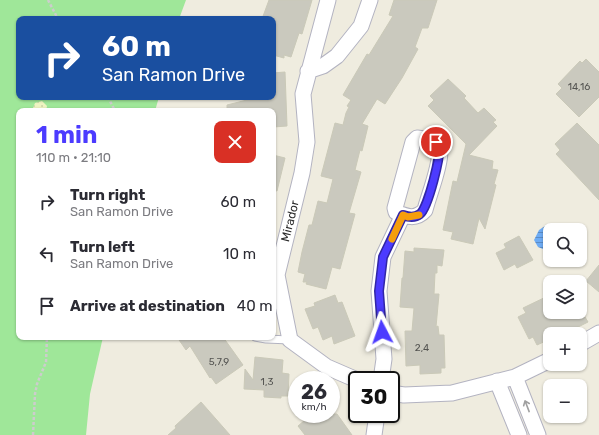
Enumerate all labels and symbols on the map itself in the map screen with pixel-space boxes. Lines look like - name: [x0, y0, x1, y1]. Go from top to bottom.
- house number: 14,16: [568, 81, 590, 93]
- pin: [419, 125, 453, 159]
- street label: Mirador: [278, 198, 302, 243]
- position arrow: [361, 311, 403, 353]
- house number: 2,4: [415, 342, 429, 354]
- house number: 5,7,9: [209, 356, 229, 368]
- speed limit sign: 30: [348, 371, 400, 423]
- house number: 1,3: [261, 376, 273, 388]
- one-way arrow: [522, 400, 530, 412]

